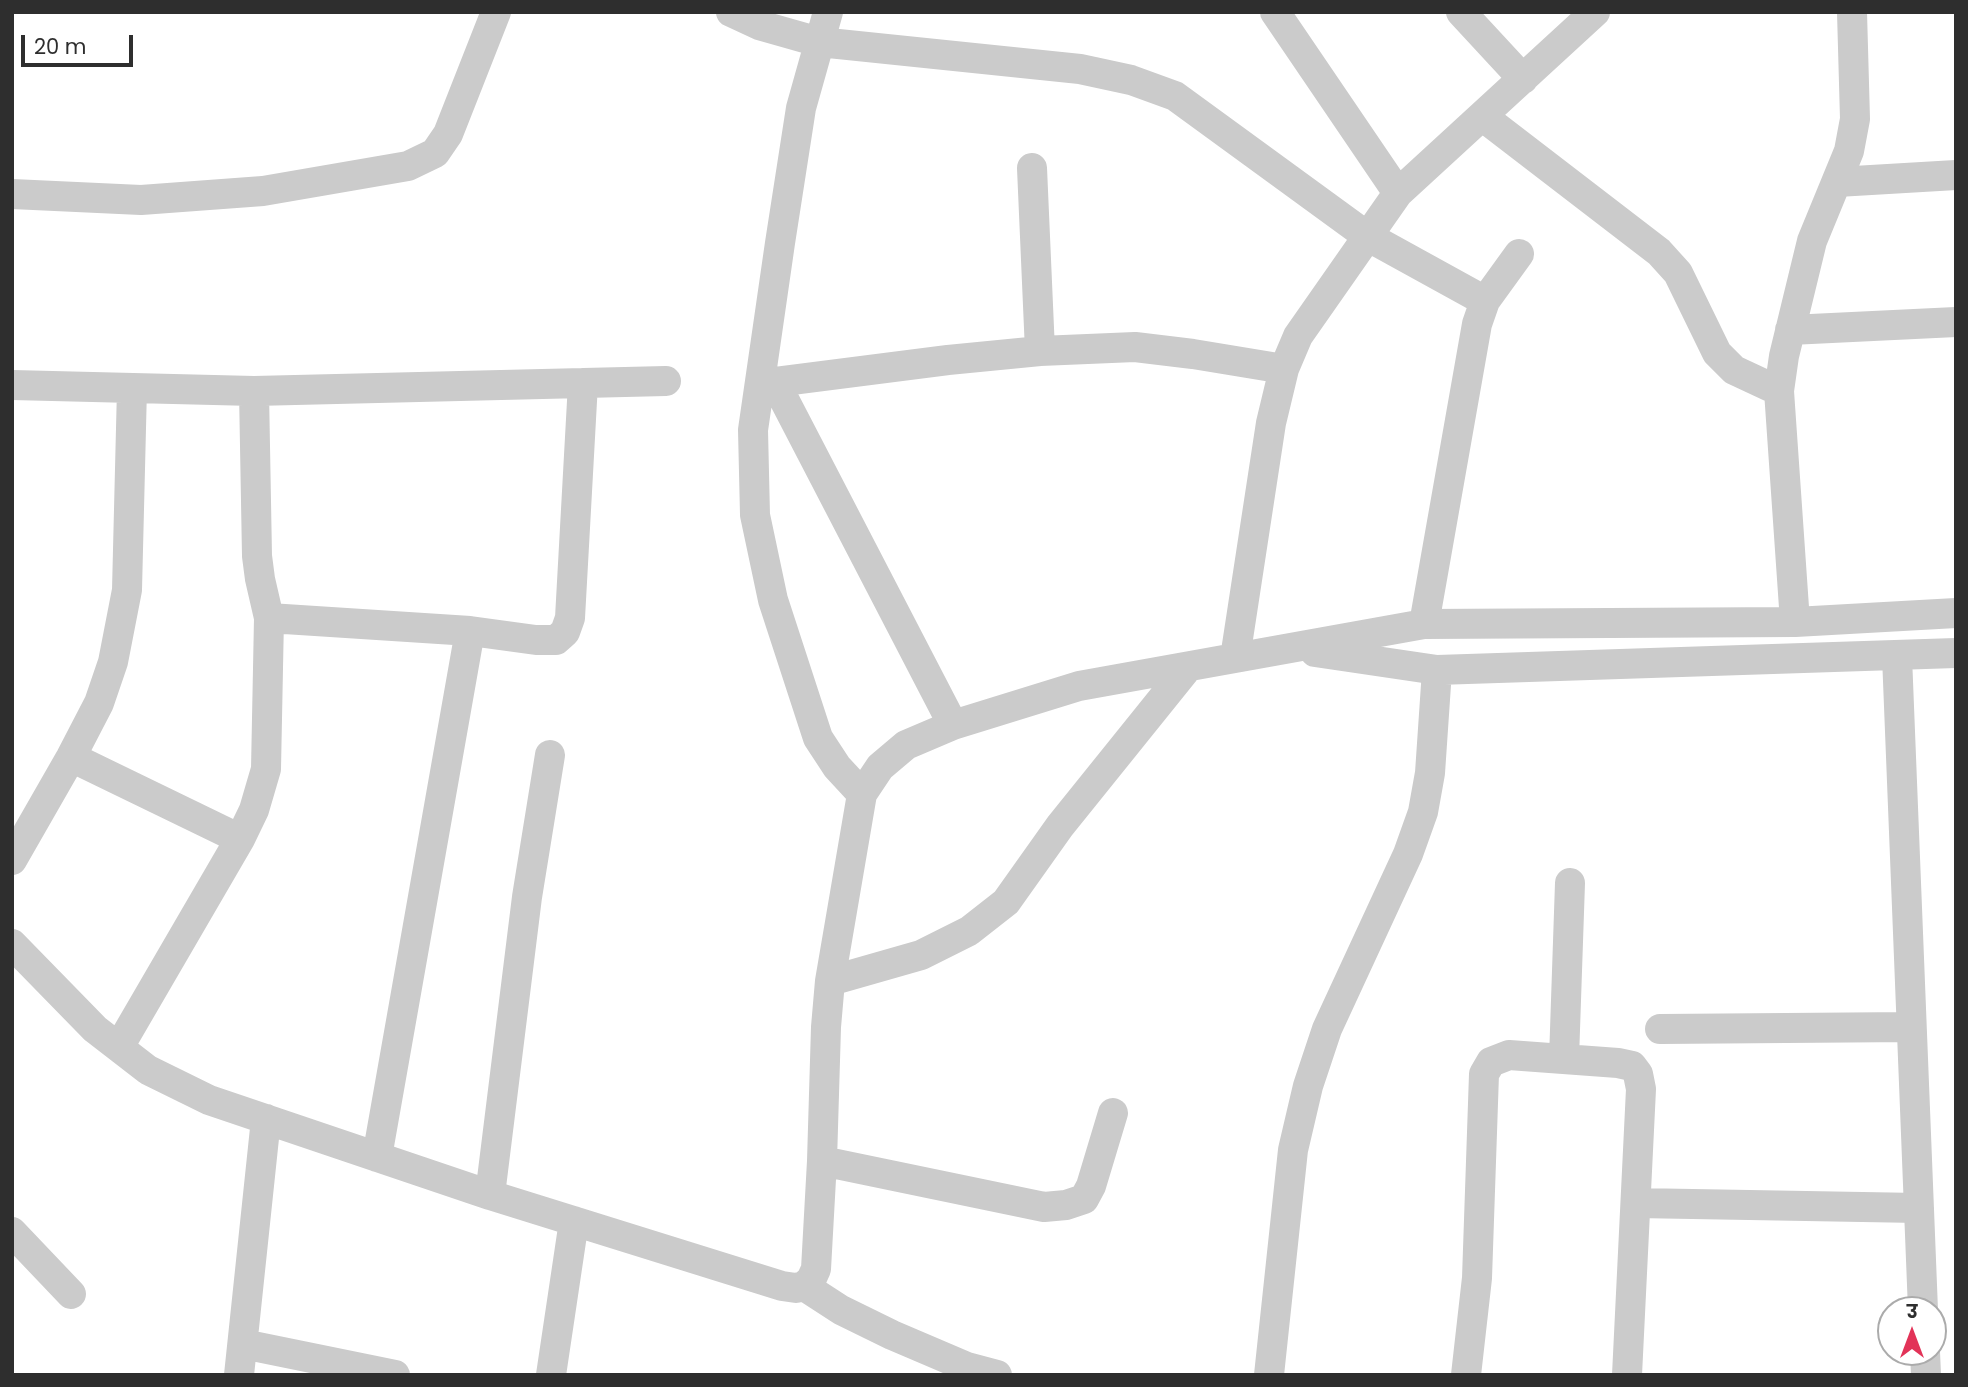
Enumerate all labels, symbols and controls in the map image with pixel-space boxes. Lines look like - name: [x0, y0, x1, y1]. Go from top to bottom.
- scale bar: [24, 21, 136, 65]
- text: 20 m: [34, 32, 87, 61]
- north arrow: [1877, 1296, 1947, 1366]
- text: उ: [1907, 1298, 1917, 1325]

